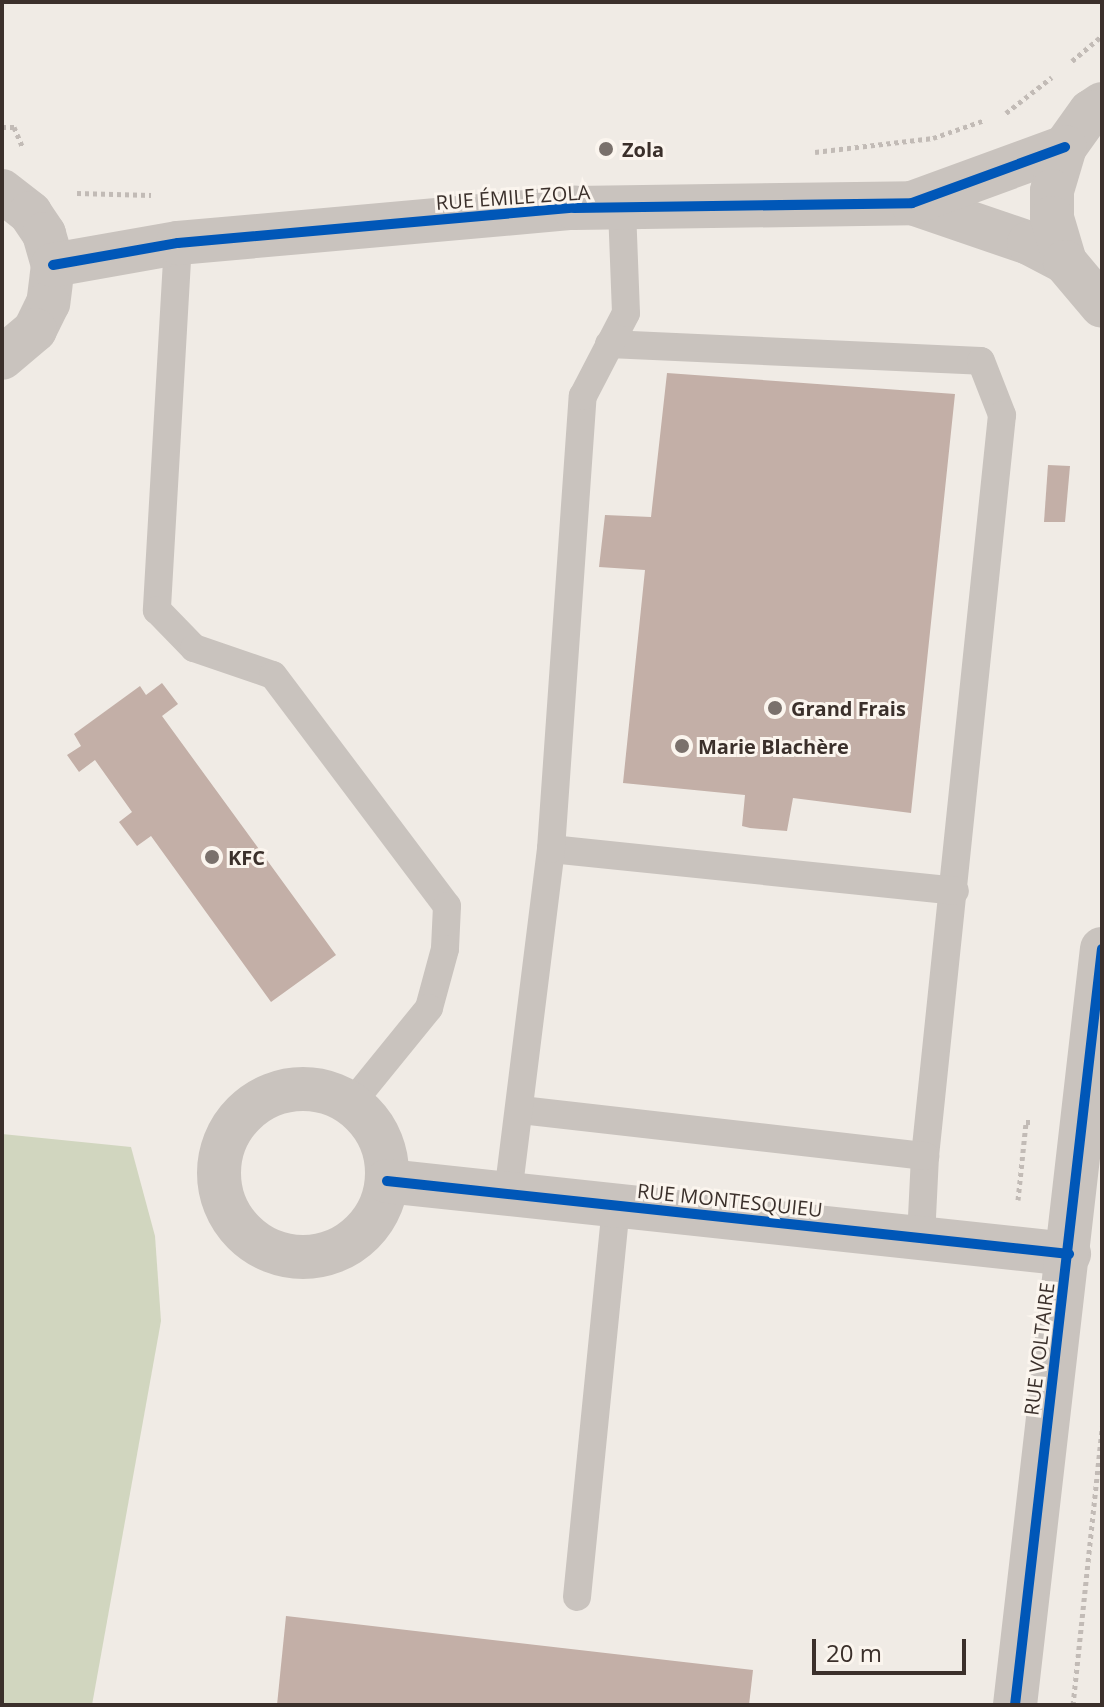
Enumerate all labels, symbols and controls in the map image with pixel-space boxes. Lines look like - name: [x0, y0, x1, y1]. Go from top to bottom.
- place label: Zola: [622, 137, 664, 161]
- marker: Zola: [597, 140, 615, 158]
- street label: RUE ÉMILE ZOLA: [435, 180, 591, 214]
- place label: Grand Frais: [791, 696, 906, 720]
- marker: Grand Frais: [766, 699, 784, 717]
- place label: Marie Blachère: [698, 734, 849, 758]
- marker: Marie Blachère: [673, 737, 691, 755]
- place label: KFC: [228, 845, 265, 869]
- marker: KFC: [203, 848, 221, 866]
- street label: RUE MONTESQUIEU: [636, 1178, 824, 1222]
- street label: RUE VOLTAIRE: [1019, 1281, 1059, 1417]
- scale bar: [816, 1623, 970, 1673]
- text: 20 m: [826, 1636, 882, 1669]

